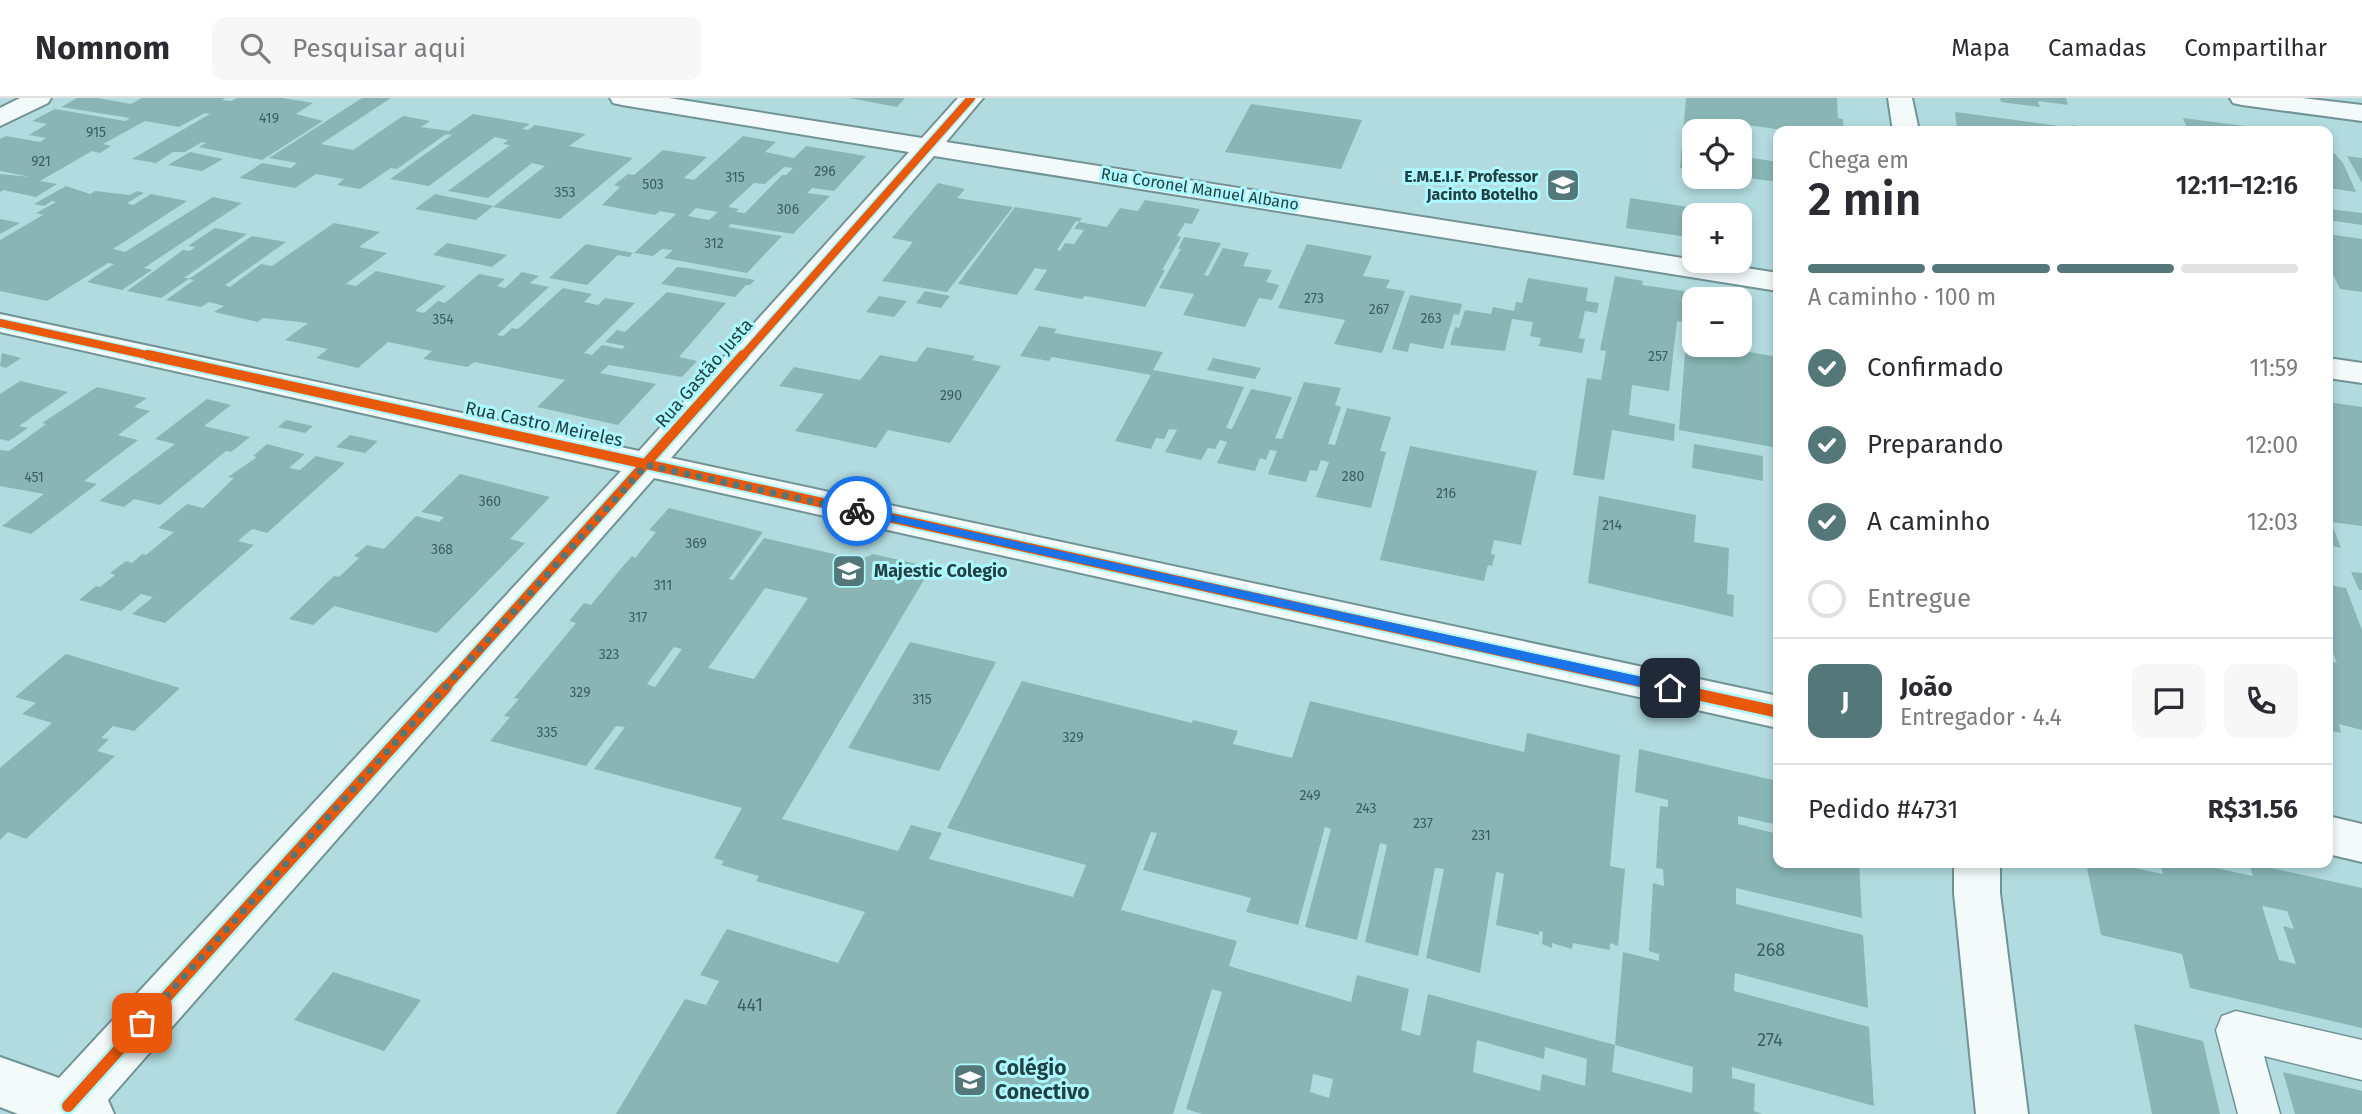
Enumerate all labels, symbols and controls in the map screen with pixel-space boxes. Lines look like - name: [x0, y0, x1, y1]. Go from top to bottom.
- search box: [212, 17, 702, 80]
- text: Nomnom: [35, 28, 170, 68]
- icon: search: [236, 29, 274, 67]
- text: Pesquisar aqui: [292, 33, 466, 64]
- text: Mapa: [1951, 34, 2010, 62]
- text: Camadas: [2048, 34, 2146, 62]
- text: Compartilhar: [2184, 34, 2327, 62]
- house number: 419: [259, 110, 279, 127]
- map controls: [1682, 119, 1752, 357]
- button: locate: [1682, 119, 1752, 189]
- house number: 915: [86, 124, 106, 141]
- text: Chega em: [1808, 146, 1909, 174]
- house number: 921: [31, 153, 51, 170]
- house number: 296: [814, 163, 836, 180]
- street label: Rua Coronel Manuel Albano: [1100, 164, 1300, 214]
- school or university icon: E.M.E.I.F. Professor Jacinto Botelho: [1544, 166, 1582, 204]
- place label: E.M.E.I.F. Professor Jacinto Botelho: [1404, 167, 1539, 204]
- house number: 315: [725, 169, 745, 186]
- text: 12:11–12:16: [2176, 170, 2298, 201]
- text: 2 min: [1808, 172, 1921, 227]
- house number: 503: [642, 176, 664, 193]
- house number: 353: [555, 184, 575, 201]
- house number: 306: [777, 201, 799, 218]
- button: +: [1682, 203, 1752, 273]
- house number: 312: [704, 235, 724, 252]
- text: A caminho · 100 m: [1808, 283, 1996, 311]
- button: −: [1682, 287, 1752, 357]
- house number: 273: [1304, 290, 1324, 307]
- house number: 267: [1369, 301, 1389, 318]
- house number: 263: [1420, 310, 1442, 327]
- house number: 354: [432, 311, 454, 328]
- street label: Rua Gastão Justa: [651, 314, 757, 432]
- house number: 257: [1648, 348, 1668, 365]
- icon: check: [1808, 349, 1846, 387]
- text: Confirmado: [1867, 352, 2004, 383]
- text: 11:59: [2250, 354, 2298, 382]
- house number: 290: [940, 387, 962, 404]
- street label: Rua Castro Meireles: [463, 397, 625, 451]
- icon: check: [1808, 426, 1846, 464]
- text: Preparando: [1867, 429, 2004, 460]
- text: 12:00: [2245, 431, 2298, 459]
- house number: 280: [1342, 468, 1364, 485]
- house number: 451: [24, 469, 44, 486]
- courier: [822, 476, 892, 546]
- house number: 216: [1436, 485, 1456, 502]
- icon: bike: [838, 492, 876, 530]
- house number: 360: [479, 493, 501, 510]
- icon: check: [1808, 503, 1846, 541]
- text: A caminho: [1867, 506, 1990, 537]
- text: 12:03: [2247, 508, 2298, 536]
- house number: 214: [1602, 517, 1623, 534]
- house number: 369: [685, 535, 707, 552]
- house number: 368: [431, 541, 453, 558]
- school or university icon: Majestic Colegio: [830, 552, 868, 590]
- place label: Majestic Colegio: [874, 560, 1008, 582]
- house number: 311: [654, 577, 672, 594]
- text: Entregue: [1867, 583, 1971, 614]
- house number: 317: [629, 609, 647, 626]
- house number: 323: [599, 646, 619, 663]
- pin: [1640, 658, 1700, 718]
- button: chat: [2132, 664, 2206, 738]
- button: phone: [2224, 664, 2298, 738]
- icon: home: [1651, 669, 1689, 707]
- text: João: [1900, 672, 1953, 703]
- house number: 329: [570, 684, 591, 701]
- text: J: [1841, 686, 1849, 717]
- house number: 315: [912, 691, 932, 708]
- text: Entregador · 4.4: [1900, 703, 2062, 731]
- house number: 335: [537, 724, 558, 741]
- house number: 329: [1063, 729, 1084, 746]
- house number: 249: [1299, 787, 1321, 804]
- text: Pedido #4731: [1808, 794, 1959, 825]
- text: R$31.56: [2208, 794, 2298, 825]
- house number: 243: [1356, 800, 1376, 817]
- house number: 237: [1413, 815, 1433, 832]
- house number: 231: [1471, 827, 1491, 844]
- house number: 268: [1757, 939, 1785, 961]
- pin: [112, 993, 172, 1053]
- house number: 441: [737, 994, 763, 1016]
- icon: bag: [123, 1004, 161, 1042]
- house number: 274: [1757, 1029, 1783, 1051]
- place label: Colégio Conectivo: [995, 1055, 1090, 1105]
- school or university icon: Colégio Conectivo: [951, 1061, 989, 1099]

